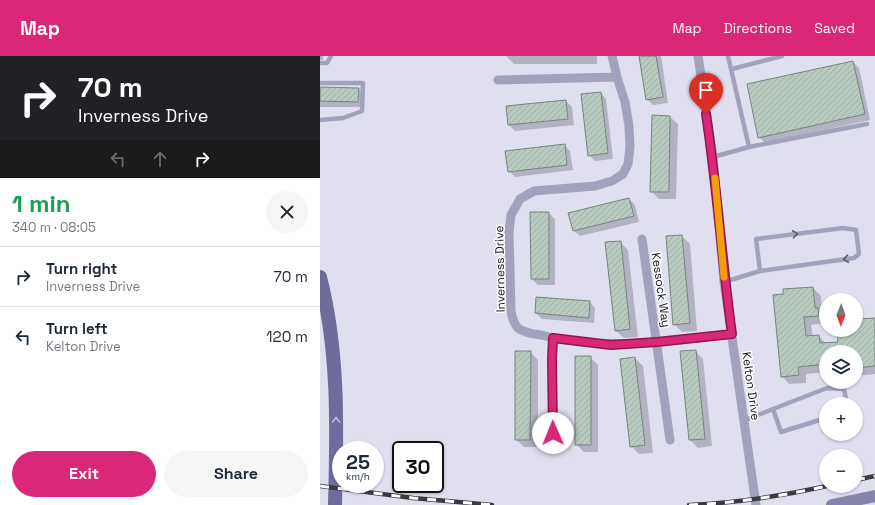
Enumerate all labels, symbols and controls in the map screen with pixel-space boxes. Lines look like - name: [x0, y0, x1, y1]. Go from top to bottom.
- text: Map: [20, 16, 60, 41]
- text: Map: [672, 19, 702, 37]
- text: Directions: [724, 19, 792, 37]
- text: Saved: [814, 19, 855, 37]
- text: 70 m: [78, 69, 143, 105]
- icon: right: [12, 72, 64, 124]
- pin: [689, 73, 723, 114]
- icon: arrive: [695, 79, 717, 101]
- text: Inverness Drive: [78, 104, 208, 127]
- icon: left: [107, 148, 129, 170]
- icon: ahead: [149, 148, 171, 170]
- icon: right: [191, 148, 213, 170]
- text: 1 min: [12, 188, 71, 219]
- button: close: [266, 191, 308, 233]
- text: 340 m · 08:05: [12, 219, 96, 236]
- street label: Inverness Drive: [491, 225, 509, 313]
- one-way arrow: [792, 230, 798, 239]
- street label: Kessock Way: [648, 252, 674, 328]
- one-way arrow: [843, 254, 849, 263]
- text: Turn right: [46, 259, 117, 278]
- icon: right: [12, 266, 34, 288]
- text: 70 m: [273, 267, 308, 286]
- text: Inverness Drive: [46, 278, 140, 295]
- north arrow: [819, 293, 863, 337]
- map controls: [819, 293, 863, 493]
- text: Turn left: [46, 319, 108, 338]
- icon: left: [12, 326, 34, 348]
- text: 120 m: [266, 327, 308, 346]
- text: Kelton Drive: [46, 338, 121, 355]
- button: layers: [819, 345, 863, 389]
- street label: Kelton Drive: [738, 351, 764, 421]
- button: +: [819, 397, 863, 441]
- position arrow: [532, 412, 574, 454]
- one-way arrow: [332, 417, 341, 423]
- speed limit sign: 30: [392, 441, 444, 493]
- text: 25: [346, 449, 370, 475]
- button: −: [819, 449, 863, 493]
- button: Exit: [12, 451, 156, 497]
- button: Share: [164, 451, 308, 497]
- text: km/h: [346, 470, 370, 483]

